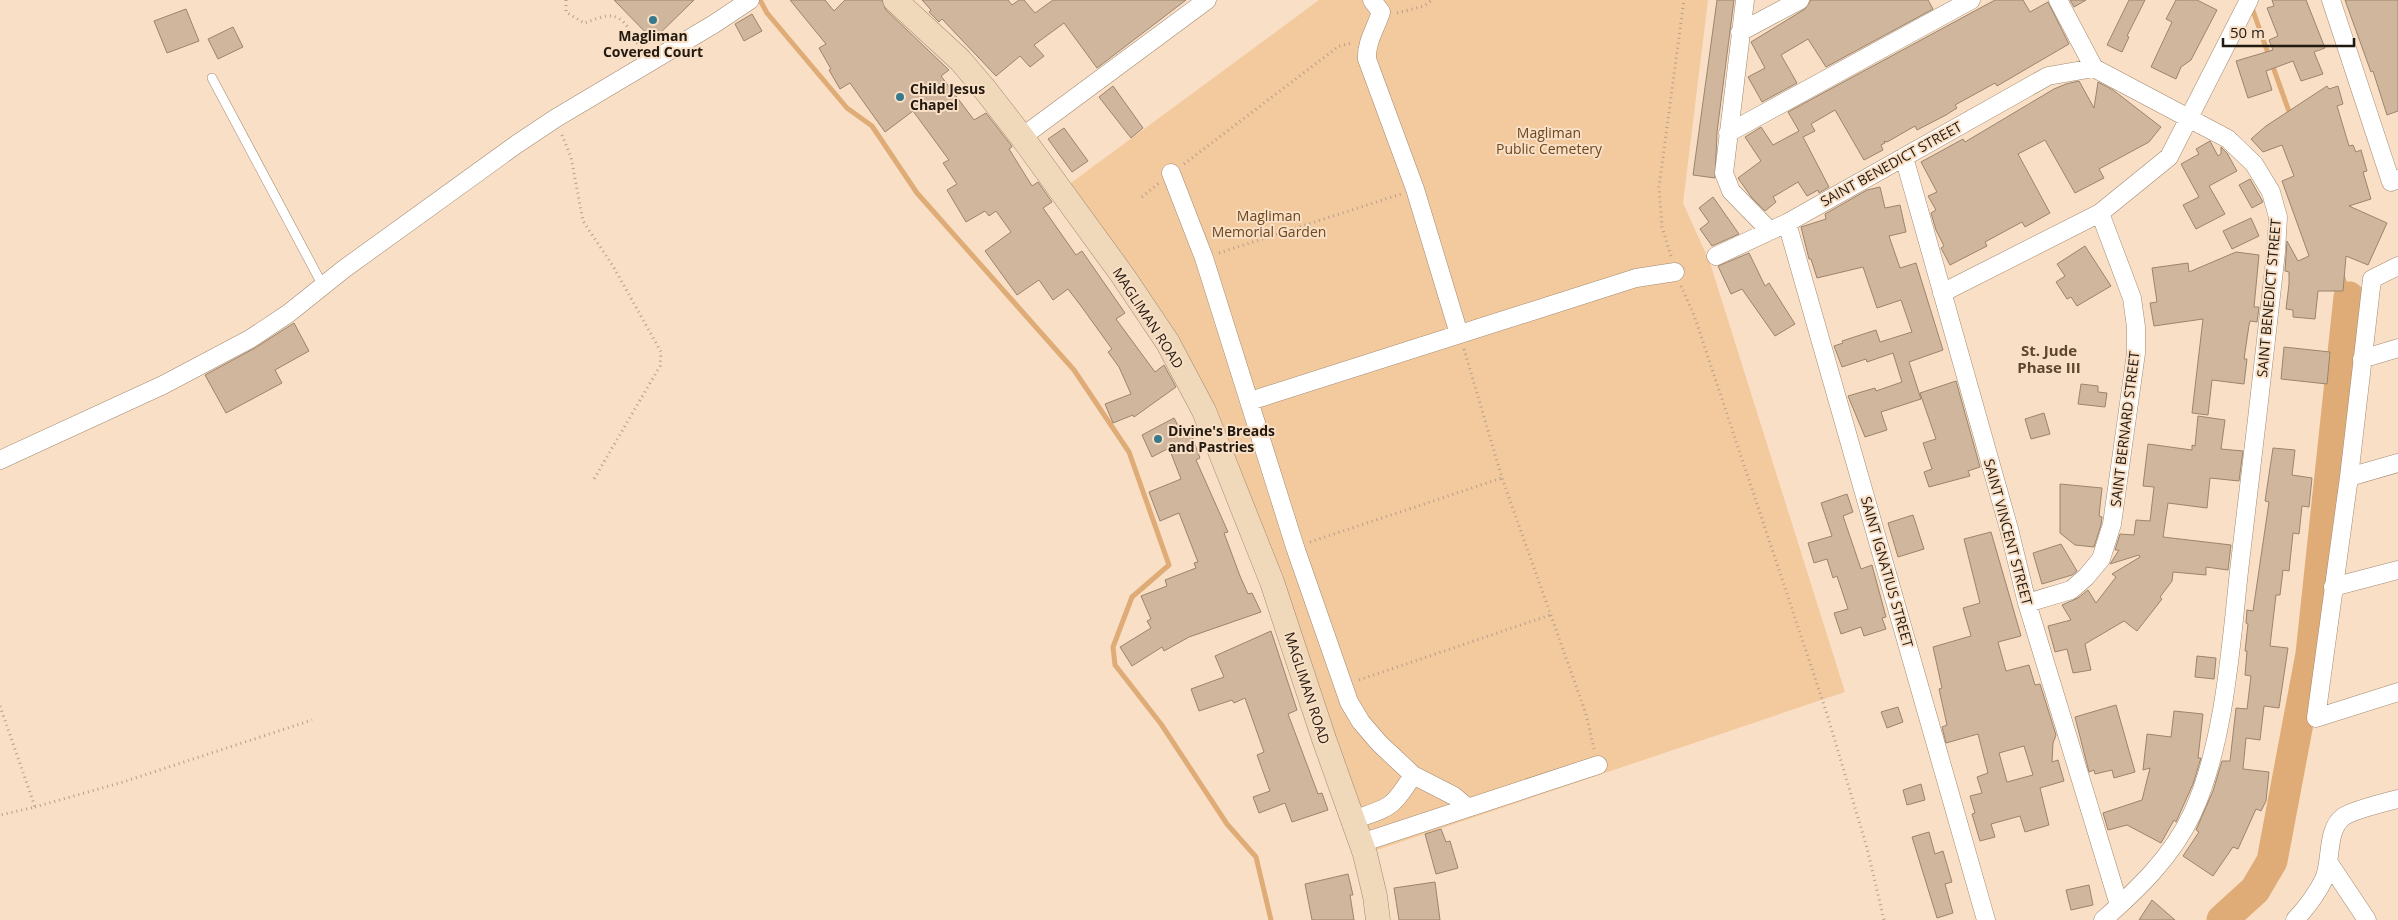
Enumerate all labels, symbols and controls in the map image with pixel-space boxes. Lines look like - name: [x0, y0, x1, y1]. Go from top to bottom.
- marker: Magliman Covered Court: [647, 14, 659, 26]
- scale bar: [2223, 15, 2354, 47]
- text: 50 m: [2230, 22, 2265, 42]
- place label: Magliman Covered Court: [603, 26, 703, 61]
- place label: Child Jesus Chapel: [910, 79, 985, 114]
- marker: Child Jesus Chapel: [894, 91, 906, 103]
- street label: SAINT BENEDICT STREET: [1817, 117, 1965, 210]
- park label: Magliman Public Cemetery: [1496, 123, 1603, 158]
- park label: Magliman Memorial Garden: [1212, 206, 1326, 241]
- street label: SAINT BENEDICT STREET: [2252, 218, 2285, 378]
- street label: MAGLIMAN ROAD: [1109, 263, 1188, 372]
- district label: St. Jude Phase III: [2017, 340, 2081, 377]
- street label: SAINT BERNARD STREET: [2106, 350, 2144, 508]
- place label: Divine's Breads and Pastries: [1168, 421, 1275, 456]
- marker: Divine's Breads and Pastries: [1152, 433, 1164, 445]
- street label: SAINT VINCENT STREET: [1980, 457, 2037, 607]
- street label: SAINT IGNATIUS STREET: [1857, 494, 1918, 650]
- street label: MAGLIMAN ROAD: [1280, 629, 1335, 746]

